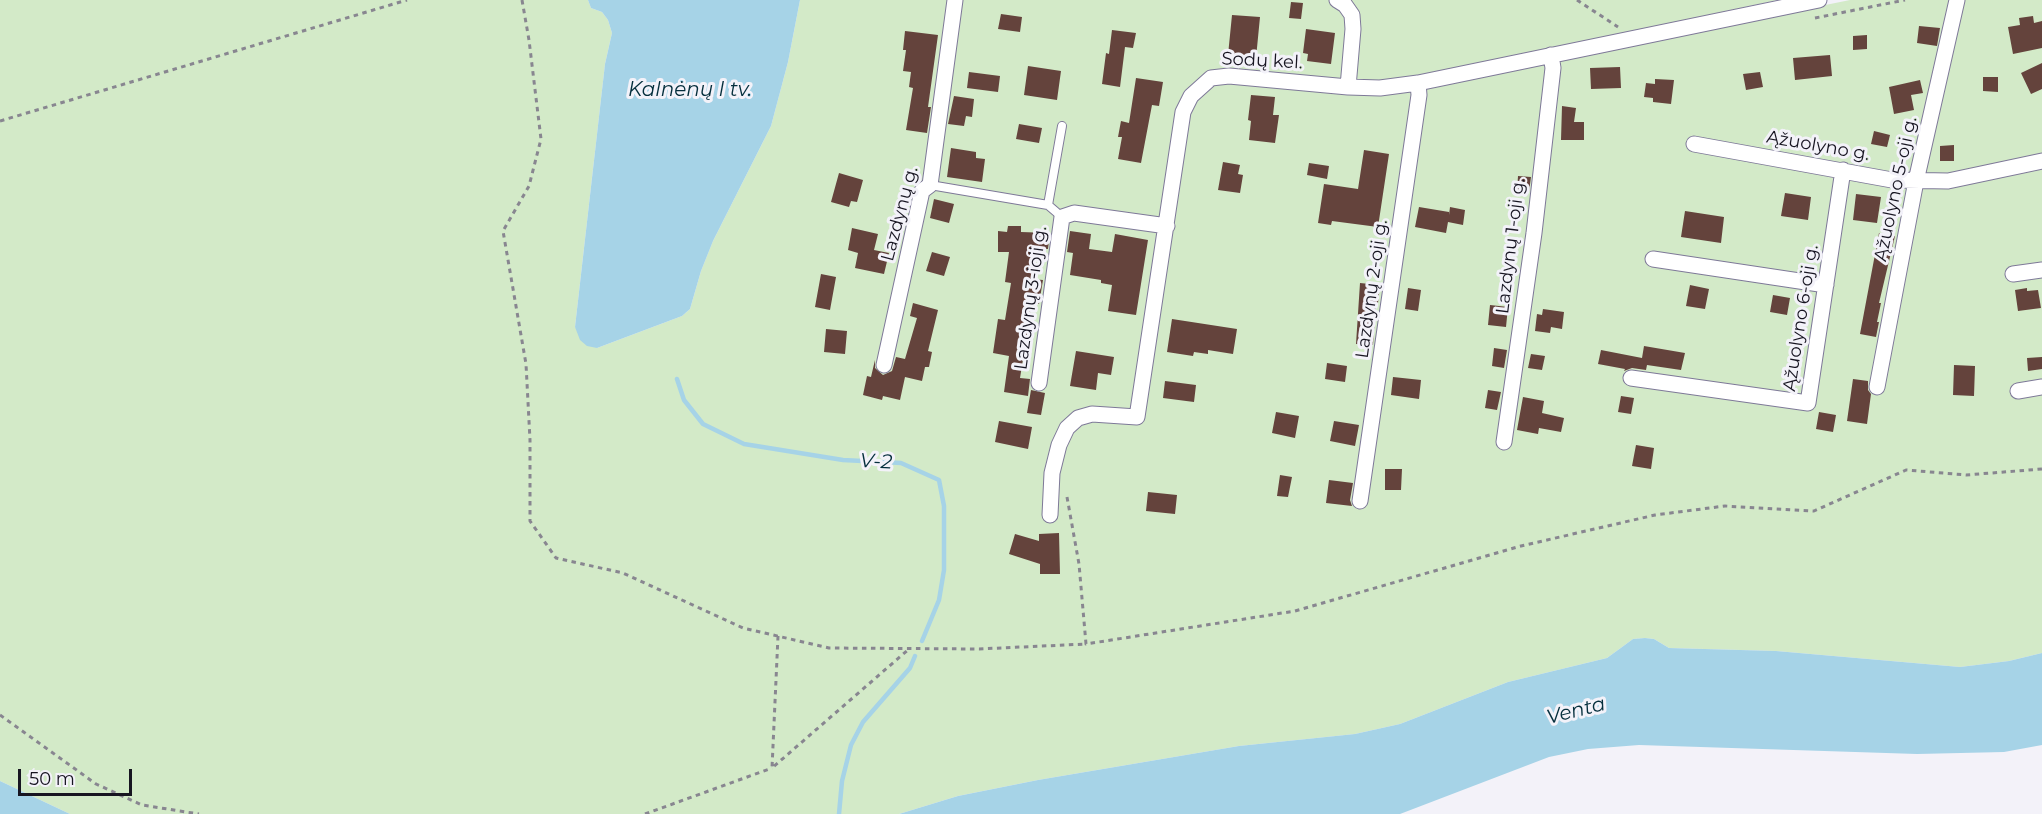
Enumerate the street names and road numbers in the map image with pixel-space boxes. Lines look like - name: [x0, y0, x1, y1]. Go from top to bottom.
- street label: Sodų kel.: [1221, 48, 1303, 74]
- street label: Ąžuolyno 5-oji g.: [1870, 115, 1922, 263]
- street label: Ąžuolyno g.: [1765, 126, 1871, 166]
- street label: Lazdynų g.: [877, 164, 923, 264]
- street label: Lazdynų 1-oji g.: [1492, 177, 1530, 315]
- street label: Lazdynų 2-oji g.: [1352, 218, 1392, 360]
- street label: Lazdynų 3-ioji g.: [1010, 225, 1052, 371]
- street label: Ąžuolyno 6-oji g.: [1779, 243, 1823, 393]

